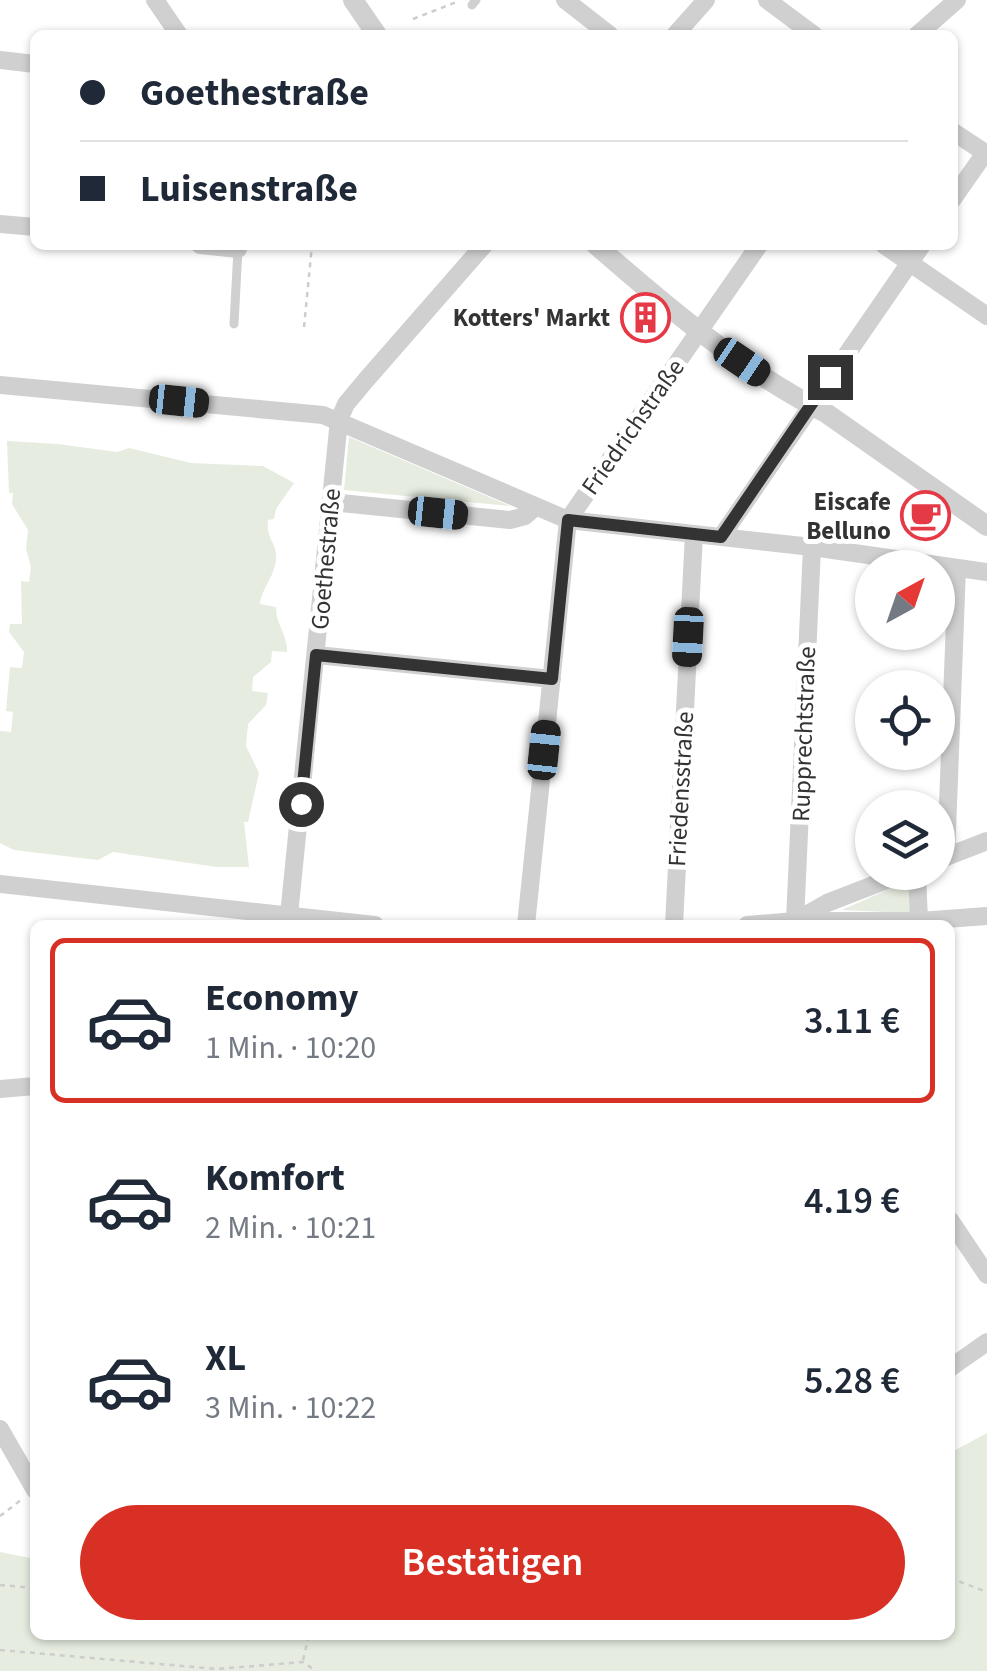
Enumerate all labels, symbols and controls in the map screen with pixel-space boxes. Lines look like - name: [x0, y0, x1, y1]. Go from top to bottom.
- text: Goethestraße: [140, 66, 369, 120]
- text: Luisenstraße: [140, 162, 358, 216]
- building icon: Kotters' Markt: [619, 292, 671, 344]
- place label: Kotters' Markt: [453, 300, 610, 336]
- car: [709, 333, 775, 391]
- street label: Friedrichstraße: [573, 352, 693, 502]
- route end: [808, 355, 853, 400]
- car: [148, 383, 210, 419]
- place label: Eiscafe Belluno: [806, 484, 891, 549]
- street label: Goethestraße: [302, 487, 350, 631]
- cafe icon: Eiscafe Belluno: [900, 490, 952, 542]
- car: [407, 495, 469, 531]
- north arrow: [855, 550, 955, 650]
- map controls: [855, 550, 955, 890]
- car: [671, 606, 705, 668]
- street label: Rupprechtstraße: [783, 646, 825, 822]
- button: locate: [855, 670, 955, 770]
- street label: Friedensstraße: [659, 710, 703, 868]
- car: [526, 719, 562, 781]
- route start: [279, 782, 324, 827]
- button: layers: [855, 790, 955, 890]
- text: Economy: [205, 971, 358, 1025]
- icon: car: [85, 976, 175, 1066]
- text: 3.11 €: [804, 994, 900, 1048]
- text: 1 Min. · 10:20: [205, 1025, 376, 1071]
- text: Komfort: [205, 1151, 345, 1205]
- icon: car: [85, 1156, 175, 1246]
- text: 4.19 €: [804, 1174, 900, 1228]
- text: 2 Min. · 10:21: [205, 1205, 376, 1251]
- text: XL: [205, 1331, 246, 1385]
- icon: car: [85, 1336, 175, 1426]
- text: 5.28 €: [804, 1354, 900, 1408]
- text: 3 Min. · 10:22: [205, 1385, 376, 1431]
- button: Bestätigen: [80, 1505, 905, 1620]

